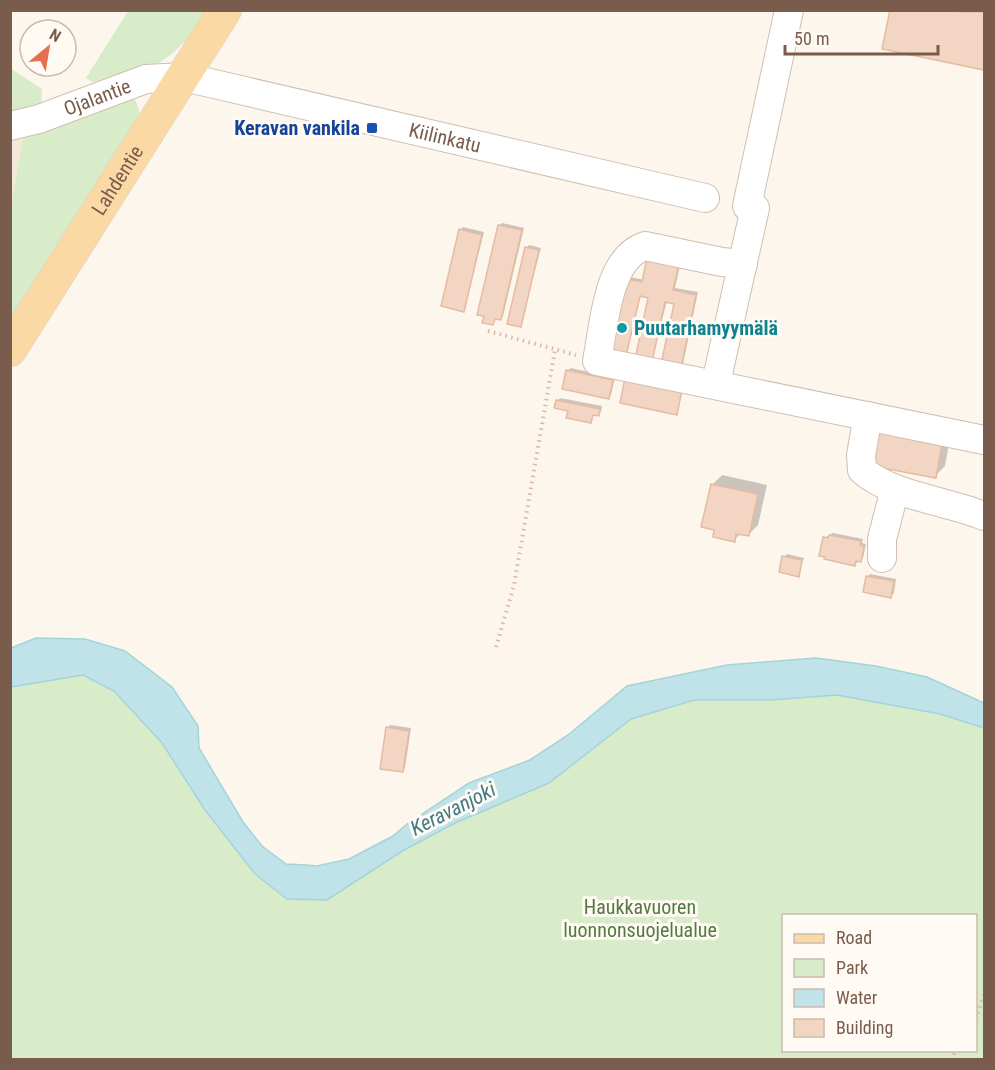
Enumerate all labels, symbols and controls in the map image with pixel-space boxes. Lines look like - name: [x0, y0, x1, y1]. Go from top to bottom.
- north arrow: [18, 18, 78, 78]
- scale bar: [785, 18, 938, 56]
- text: N: [46, 25, 64, 46]
- text: 50 m: [794, 28, 829, 49]
- street label: Ojalantie: [60, 74, 134, 121]
- place label: Keravan vankila: [234, 116, 360, 140]
- street label: Kiilinkatu: [407, 118, 483, 158]
- marker: Keravan vankila: [365, 121, 379, 135]
- street label: Lahdentie: [87, 141, 148, 219]
- place label: Puutarhamyymälä: [634, 316, 778, 340]
- marker: Puutarhamyymälä: [615, 321, 629, 335]
- water label: Keravanjoki: [406, 777, 500, 841]
- park label: Haukkavuoren luonnonsuojelualue: [563, 895, 717, 942]
- legend: [782, 914, 977, 1052]
- text: Road: [836, 927, 872, 948]
- text: Park: [836, 957, 868, 978]
- text: Water: [836, 987, 878, 1008]
- text: Building: [836, 1017, 893, 1038]

